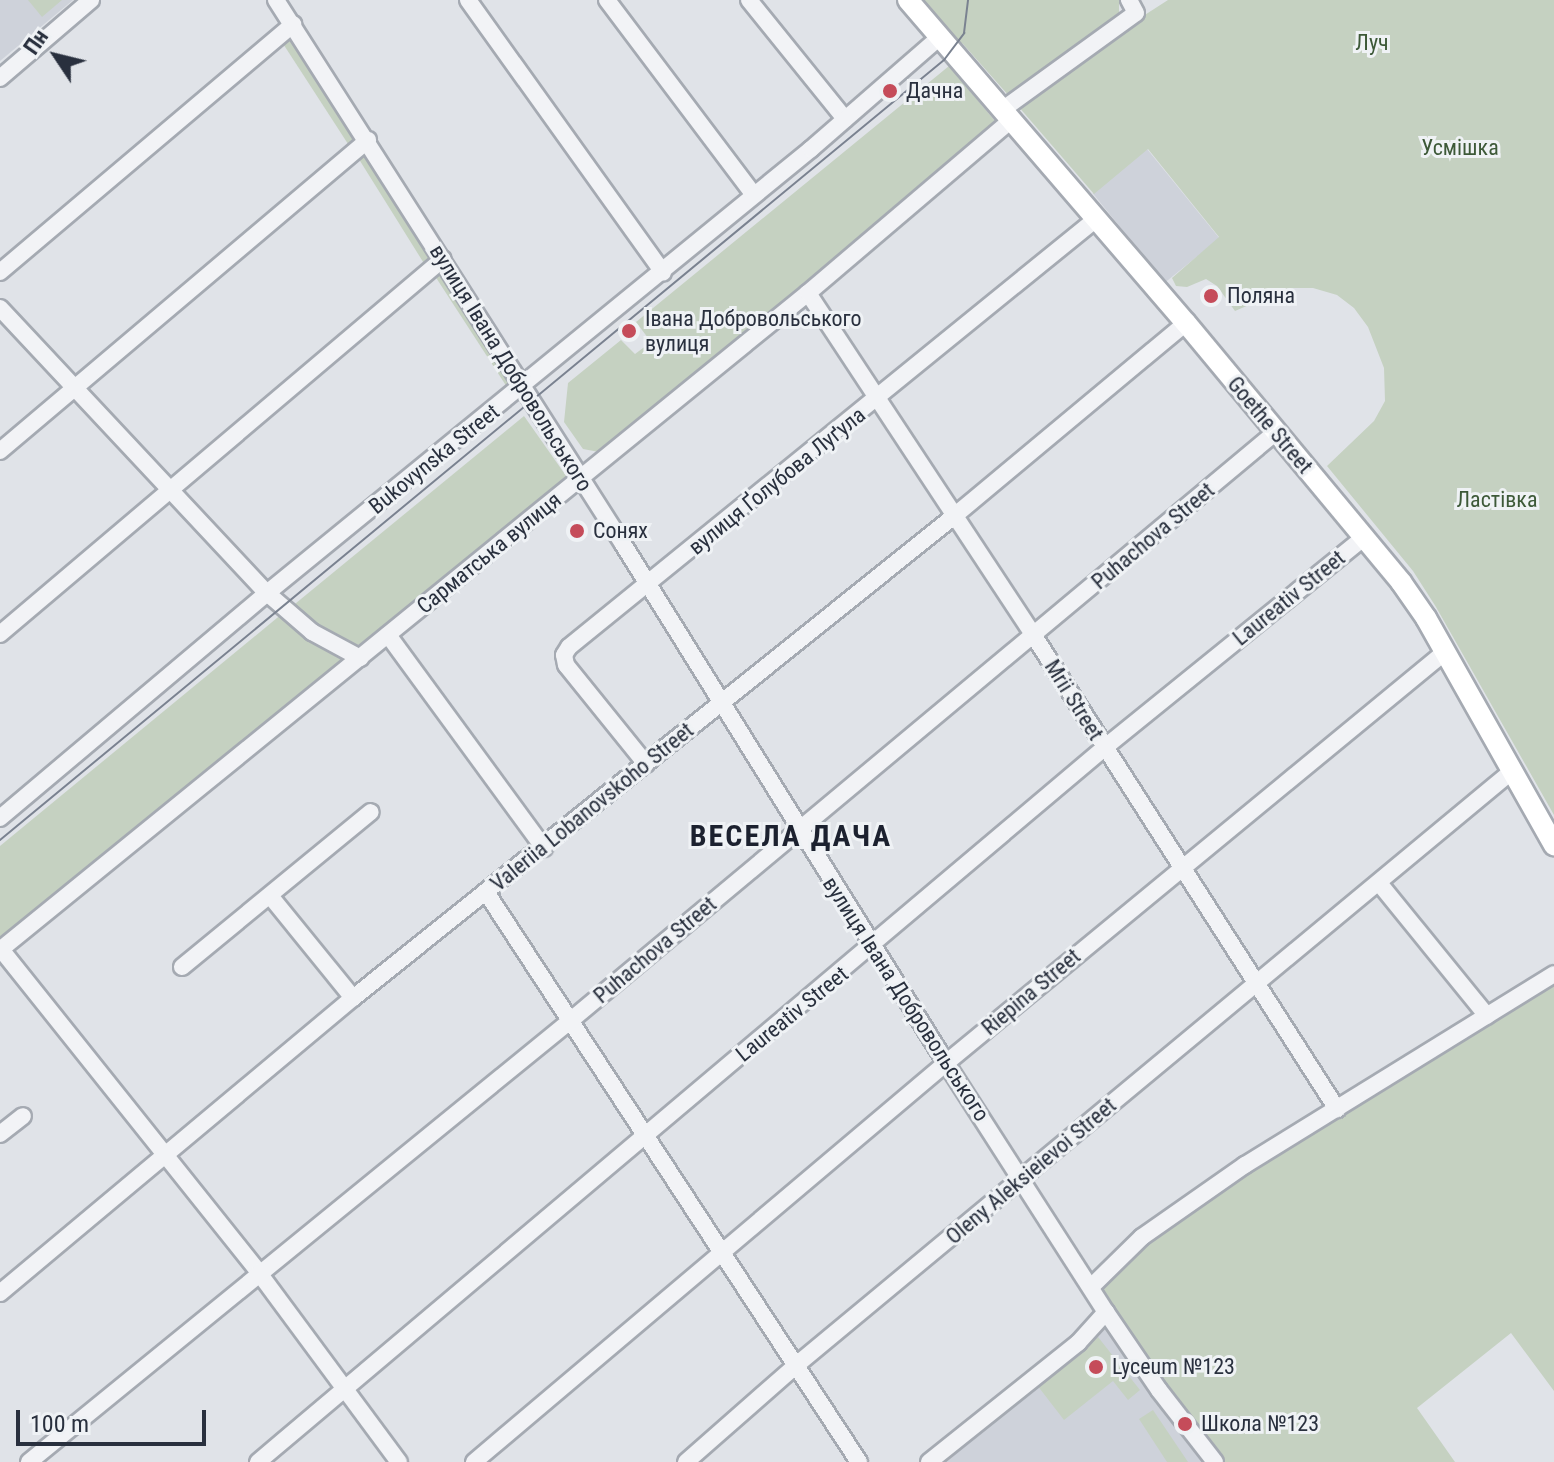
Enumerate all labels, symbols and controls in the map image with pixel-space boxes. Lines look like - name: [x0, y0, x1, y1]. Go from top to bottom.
- north arrow: [16, 16, 96, 96]
- text: Пн: [19, 25, 53, 59]
- park label: Луч: [1355, 30, 1389, 56]
- place label: Дачна: [906, 78, 963, 104]
- marker: Дачна: [881, 82, 899, 100]
- park label: Усмішка: [1421, 135, 1499, 161]
- street label: вулиця Івана Добровольського: [424, 240, 598, 496]
- place label: Поляна: [1227, 283, 1295, 309]
- marker: Поляна: [1202, 287, 1220, 305]
- place label: Івана Добровольського вулиця: [645, 305, 862, 356]
- marker: Івана Добровольського вулиця: [620, 322, 638, 340]
- street label: Goethe Street: [1222, 371, 1318, 479]
- street label: Bukovynska Street: [364, 398, 504, 520]
- street label: вулиця Ґолубова Луґула: [683, 402, 871, 560]
- street label: Puhachova Street: [1086, 477, 1220, 595]
- street label: Сарматська вулиця: [411, 487, 567, 619]
- park label: Ластівка: [1457, 487, 1537, 513]
- place label: Сонях: [593, 518, 648, 544]
- marker: Сонях: [568, 522, 586, 540]
- street label: Laureativ Street: [1228, 545, 1350, 651]
- street label: Mrii Street: [1039, 655, 1109, 745]
- street label: Valeriia Lobanovskoho Street: [485, 717, 699, 897]
- district label: ВЕСЕЛА ДАЧА: [690, 818, 892, 854]
- street label: вулиця Івана Добровольського: [817, 872, 995, 1126]
- street label: Puhachova Street: [588, 891, 722, 1009]
- street label: Riepina Street: [976, 943, 1086, 1041]
- street label: Laureativ Street: [731, 961, 853, 1067]
- street label: Oleny Aleksieievoi Street: [941, 1092, 1121, 1250]
- place label: Lyceum №123: [1112, 1354, 1235, 1380]
- marker: Lyceum №123: [1087, 1358, 1105, 1376]
- scale bar: [20, 1394, 210, 1444]
- text: 100 m: [30, 1410, 89, 1438]
- place label: Школа №123: [1201, 1411, 1319, 1437]
- marker: Школа №123: [1176, 1415, 1194, 1433]

